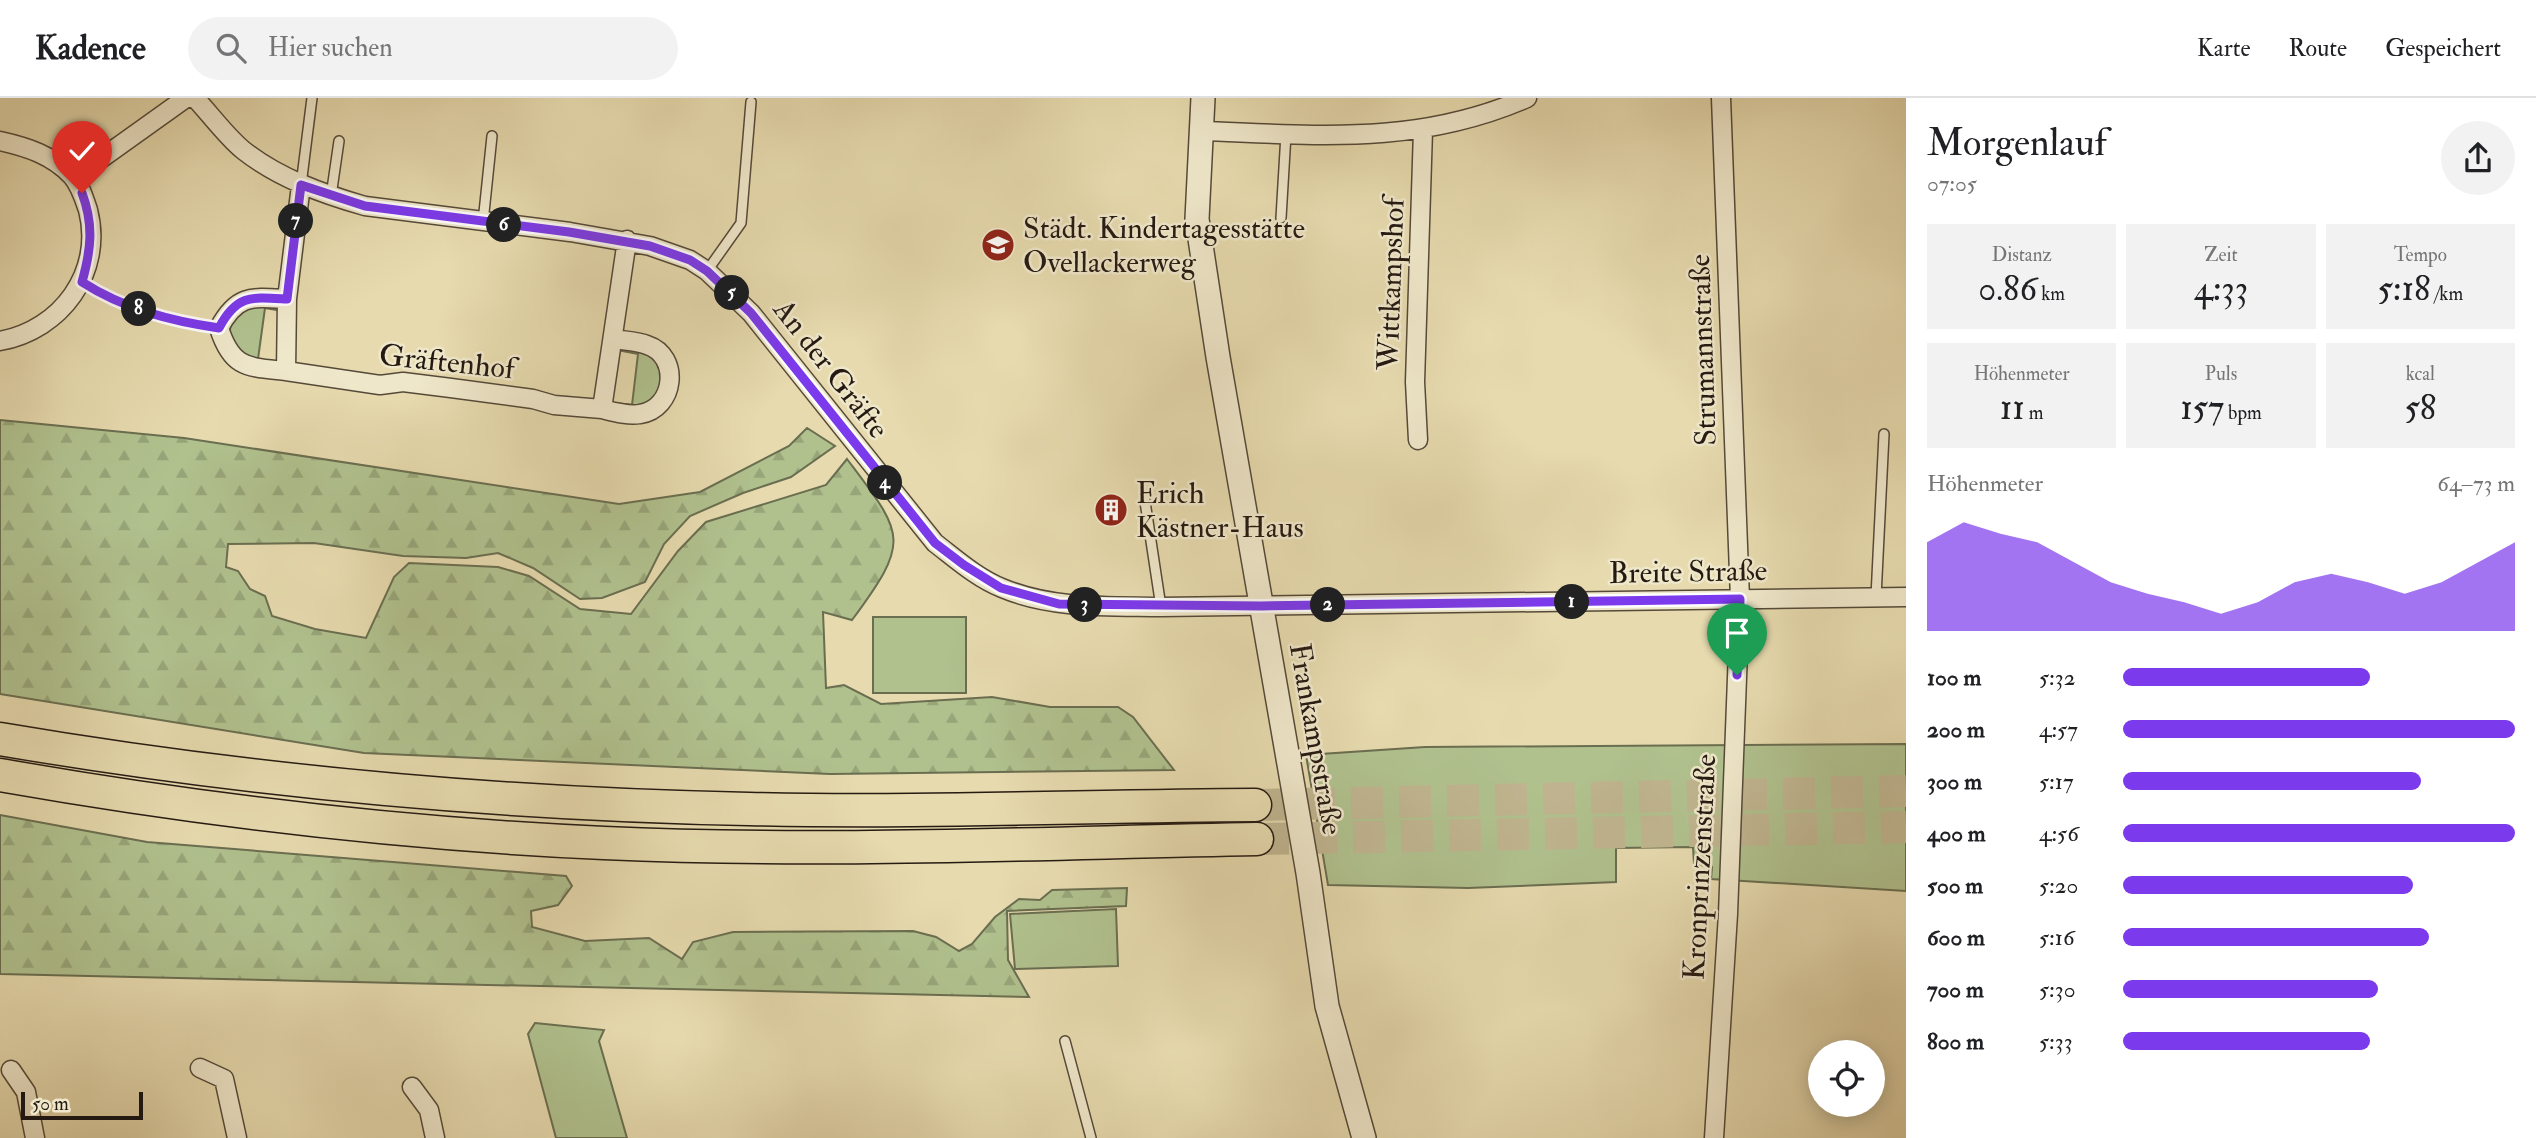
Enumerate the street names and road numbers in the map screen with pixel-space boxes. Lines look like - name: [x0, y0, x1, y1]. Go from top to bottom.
- street label: Wittkampshof: [1369, 193, 1413, 372]
- street label: Strumannstraße: [1681, 253, 1725, 447]
- street label: An der Gräfte: [765, 291, 897, 446]
- street label: Gräftenhof: [377, 336, 521, 388]
- street label: Breite Straße: [1609, 552, 1767, 592]
- street label: Frankampstraße: [1281, 640, 1351, 838]
- street label: Kronprinzenstraße: [1676, 753, 1724, 981]

